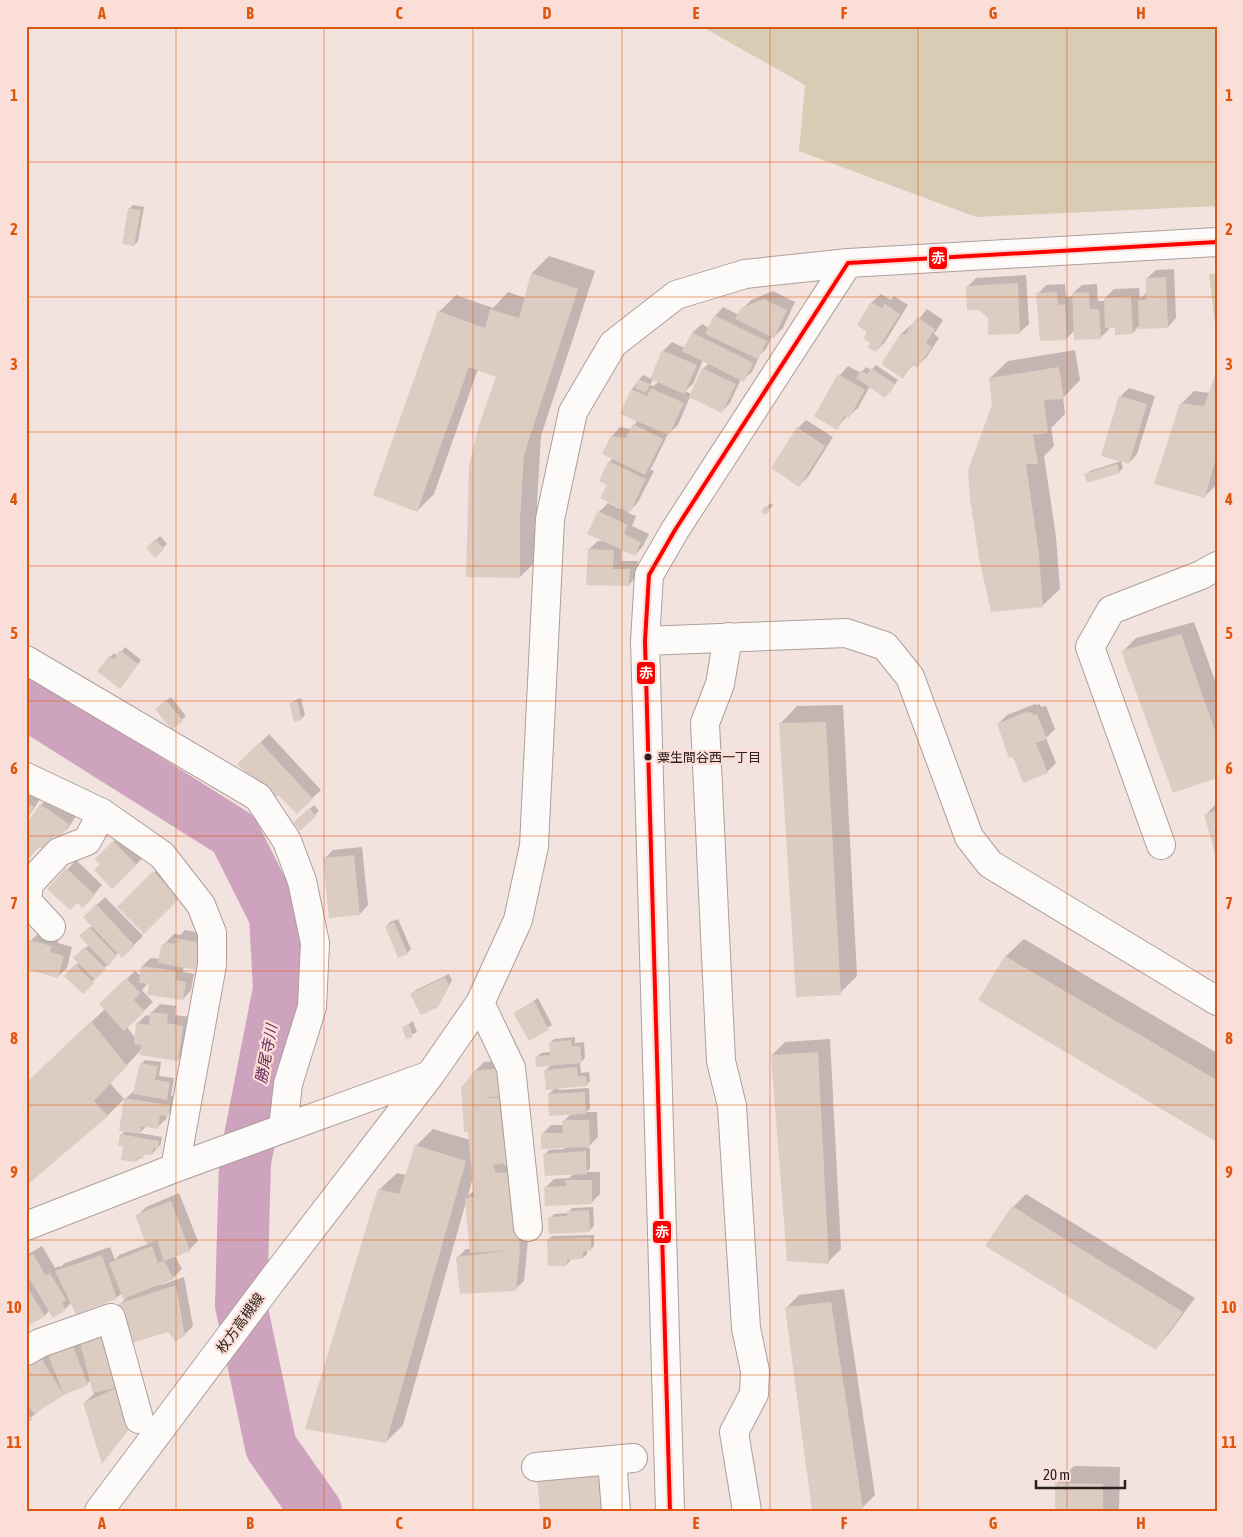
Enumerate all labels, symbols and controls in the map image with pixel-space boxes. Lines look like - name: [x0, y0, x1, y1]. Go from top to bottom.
- text: A: [97, 4, 106, 22]
- text: B: [246, 4, 254, 22]
- text: C: [395, 4, 403, 22]
- text: D: [543, 4, 552, 22]
- text: E: [693, 4, 700, 22]
- text: F: [841, 4, 848, 22]
- text: G: [989, 4, 998, 22]
- text: H: [1136, 4, 1146, 22]
- text: 1: [10, 86, 18, 104]
- text: 1: [1225, 86, 1233, 104]
- text: 2: [10, 220, 18, 238]
- text: 2: [1225, 220, 1233, 238]
- line badge: 赤: [928, 246, 948, 270]
- text: 赤: [931, 250, 945, 266]
- text: 3: [10, 355, 18, 373]
- text: 3: [1225, 355, 1233, 373]
- text: 4: [9, 490, 18, 508]
- text: 4: [1224, 490, 1233, 508]
- text: 5: [10, 624, 18, 642]
- text: 5: [1225, 624, 1233, 642]
- line badge: 赤: [636, 661, 656, 685]
- text: 赤: [639, 665, 653, 681]
- place label: 粟生間谷西一丁目: [657, 750, 761, 765]
- marker: 粟生間谷西一丁目: [643, 752, 653, 762]
- text: 6: [10, 759, 18, 777]
- text: 6: [1225, 759, 1233, 777]
- text: 7: [10, 894, 18, 912]
- text: 7: [1225, 894, 1233, 912]
- water label: 勝尾寺川: [252, 1021, 280, 1085]
- text: 8: [10, 1029, 18, 1047]
- text: 8: [1225, 1029, 1233, 1047]
- text: 9: [10, 1163, 18, 1181]
- text: 9: [1225, 1163, 1233, 1181]
- line badge: 赤: [652, 1220, 672, 1244]
- text: 赤: [655, 1224, 669, 1240]
- street label: 枚方高槻線: [213, 1290, 267, 1356]
- text: 10: [6, 1298, 22, 1316]
- text: 10: [1221, 1298, 1237, 1316]
- text: 11: [6, 1433, 22, 1451]
- text: 11: [1221, 1433, 1237, 1451]
- scale bar: [1036, 1457, 1124, 1489]
- text: 20 m: [1043, 1466, 1070, 1483]
- text: A: [97, 1514, 106, 1532]
- text: B: [246, 1514, 254, 1532]
- text: C: [395, 1514, 403, 1532]
- text: D: [543, 1514, 552, 1532]
- text: E: [693, 1514, 700, 1532]
- text: F: [841, 1514, 848, 1532]
- text: G: [989, 1514, 998, 1532]
- text: H: [1136, 1514, 1146, 1532]

